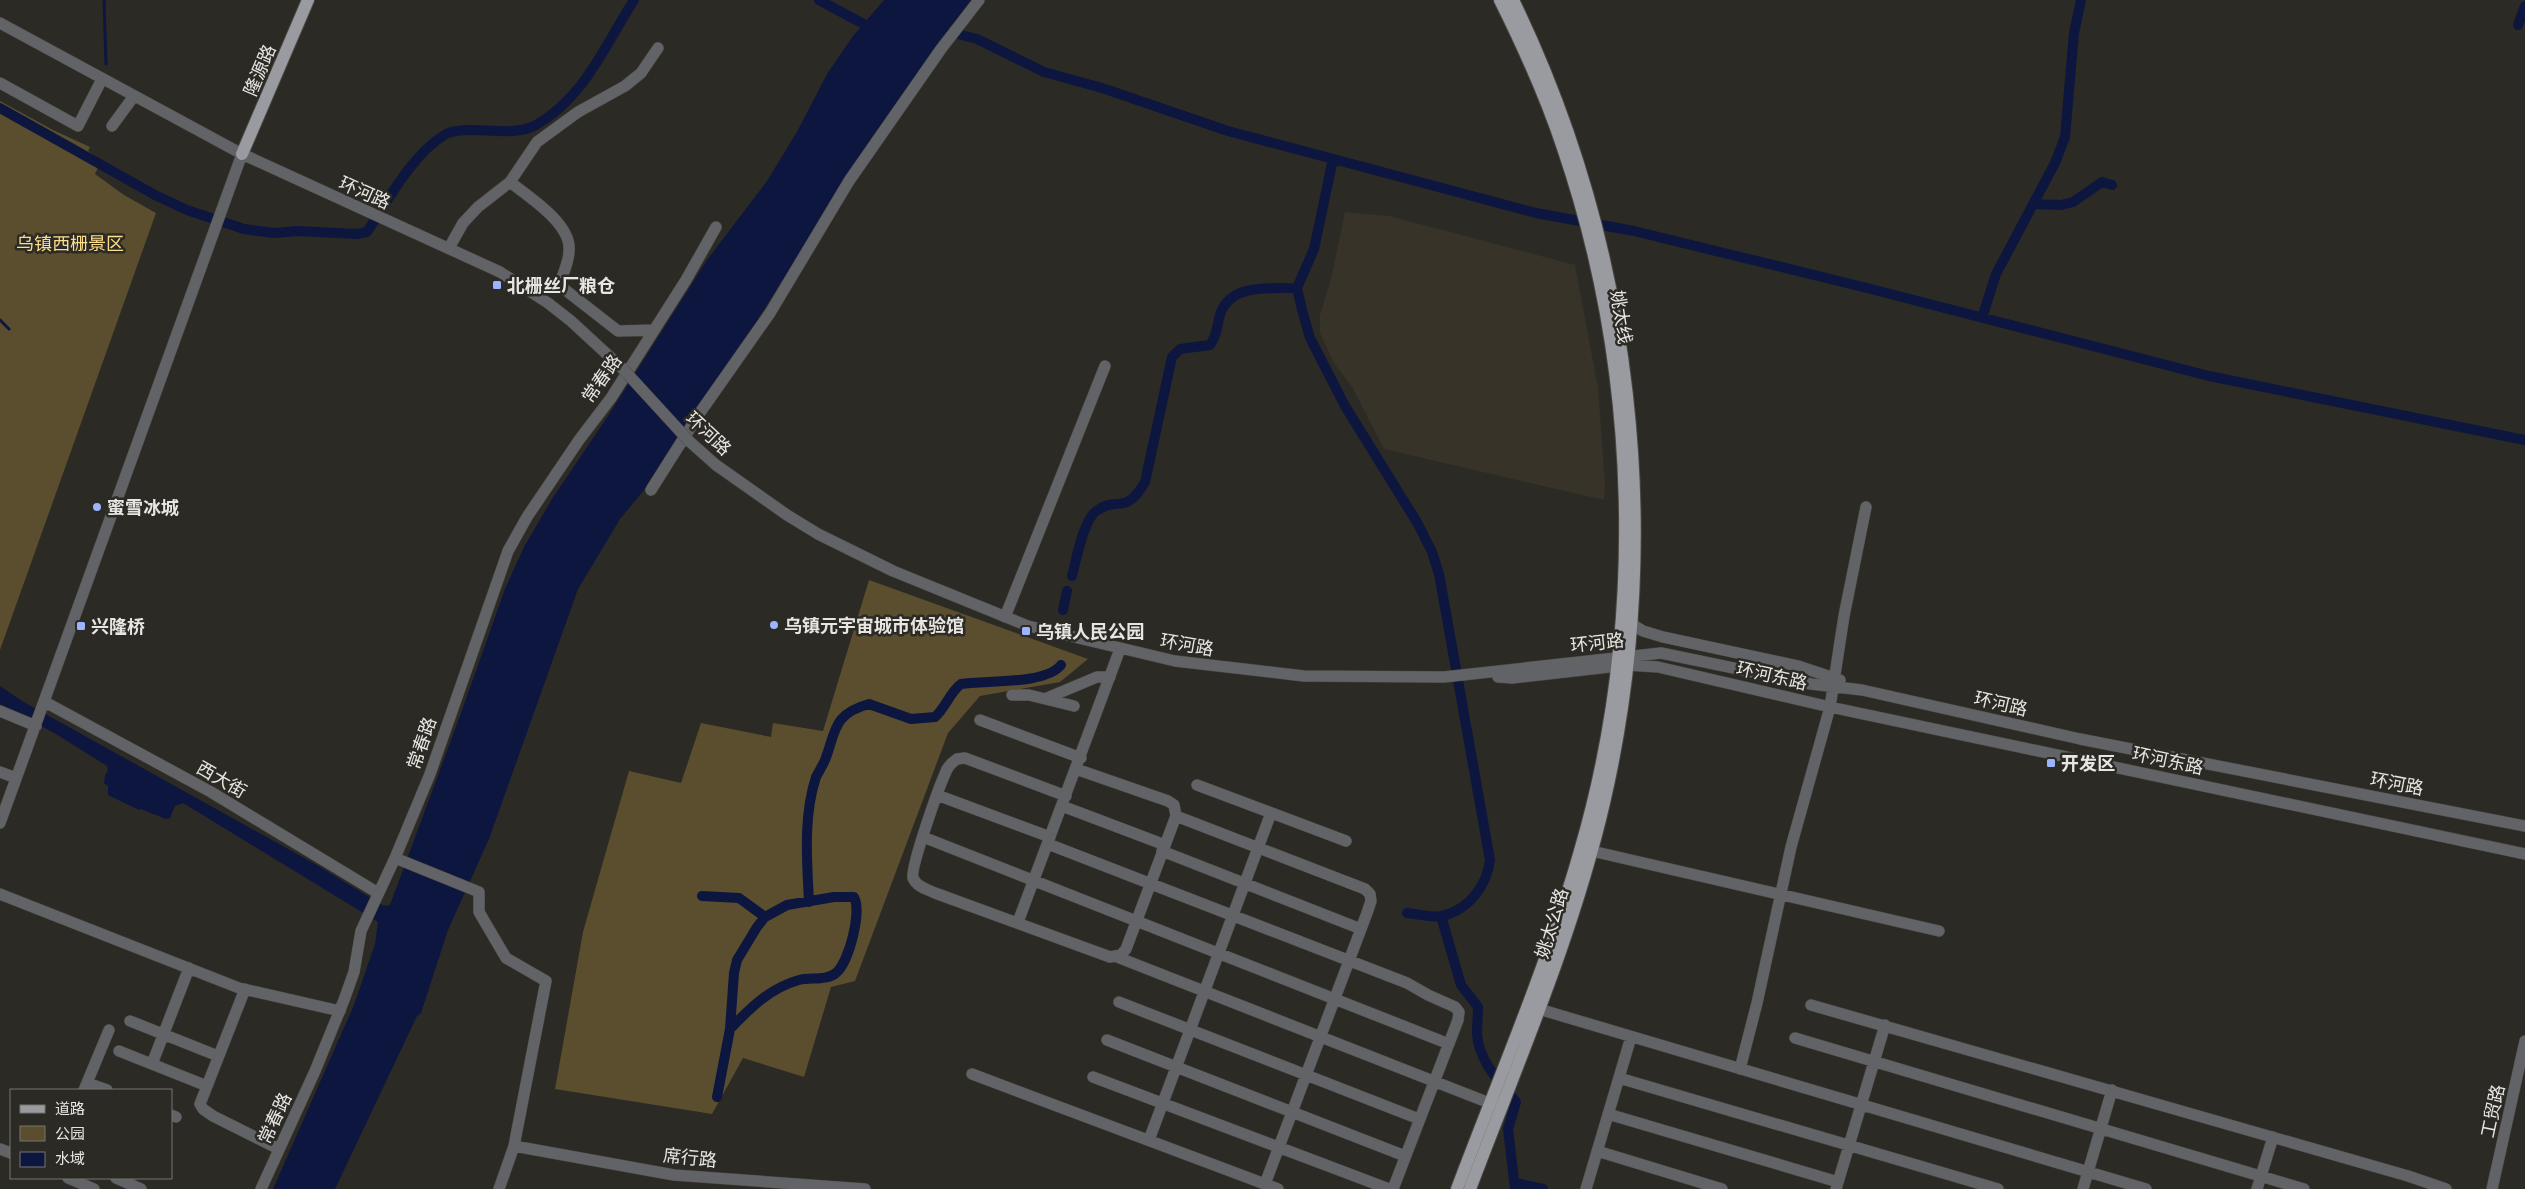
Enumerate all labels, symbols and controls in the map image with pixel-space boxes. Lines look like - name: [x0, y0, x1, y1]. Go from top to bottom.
- street label: 隆源路: [237, 40, 281, 100]
- street label: 环河路: [335, 170, 395, 214]
- park label: 乌镇西栅景区: [16, 231, 124, 255]
- place label: 北栅丝厂粮仓: [507, 273, 615, 297]
- marker: 北栅丝厂粮仓: [491, 279, 503, 291]
- street label: 姚太线: [1606, 288, 1638, 346]
- street label: 常春路: [576, 349, 626, 407]
- street label: 环河路: [681, 406, 737, 460]
- place label: 蜜雪冰城: [107, 495, 179, 519]
- marker: 蜜雪冰城: [91, 501, 103, 513]
- place label: 乌镇元宇宙城市体验馆: [784, 613, 964, 637]
- place label: 兴隆桥: [91, 614, 145, 638]
- marker: 乌镇元宇宙城市体验馆: [768, 619, 780, 631]
- place label: 乌镇人民公园: [1036, 619, 1144, 643]
- marker: 兴隆桥: [75, 620, 87, 632]
- marker: 乌镇人民公园: [1020, 625, 1032, 637]
- street label: 环河路: [1158, 627, 1216, 661]
- street label: 环河路: [1569, 627, 1625, 657]
- street label: 环河东路: [1734, 655, 1810, 695]
- street label: 环河路: [1972, 685, 2030, 721]
- street label: 常春路: [401, 714, 441, 772]
- street label: 环河东路: [2130, 741, 2206, 779]
- place label: 开发区: [2061, 751, 2115, 775]
- street label: 西大街: [193, 755, 251, 803]
- marker: 开发区: [2045, 757, 2057, 769]
- street label: 环河路: [2368, 766, 2426, 800]
- street label: 姚太公路: [1529, 885, 1573, 961]
- street label: 工贸路: [2475, 1082, 2509, 1140]
- street label: 常春路: [252, 1088, 296, 1148]
- legend: [10, 1089, 172, 1179]
- text: 道路: [55, 1098, 85, 1118]
- text: 公园: [55, 1123, 85, 1143]
- street label: 席行路: [662, 1142, 718, 1172]
- text: 水域: [55, 1148, 85, 1168]

